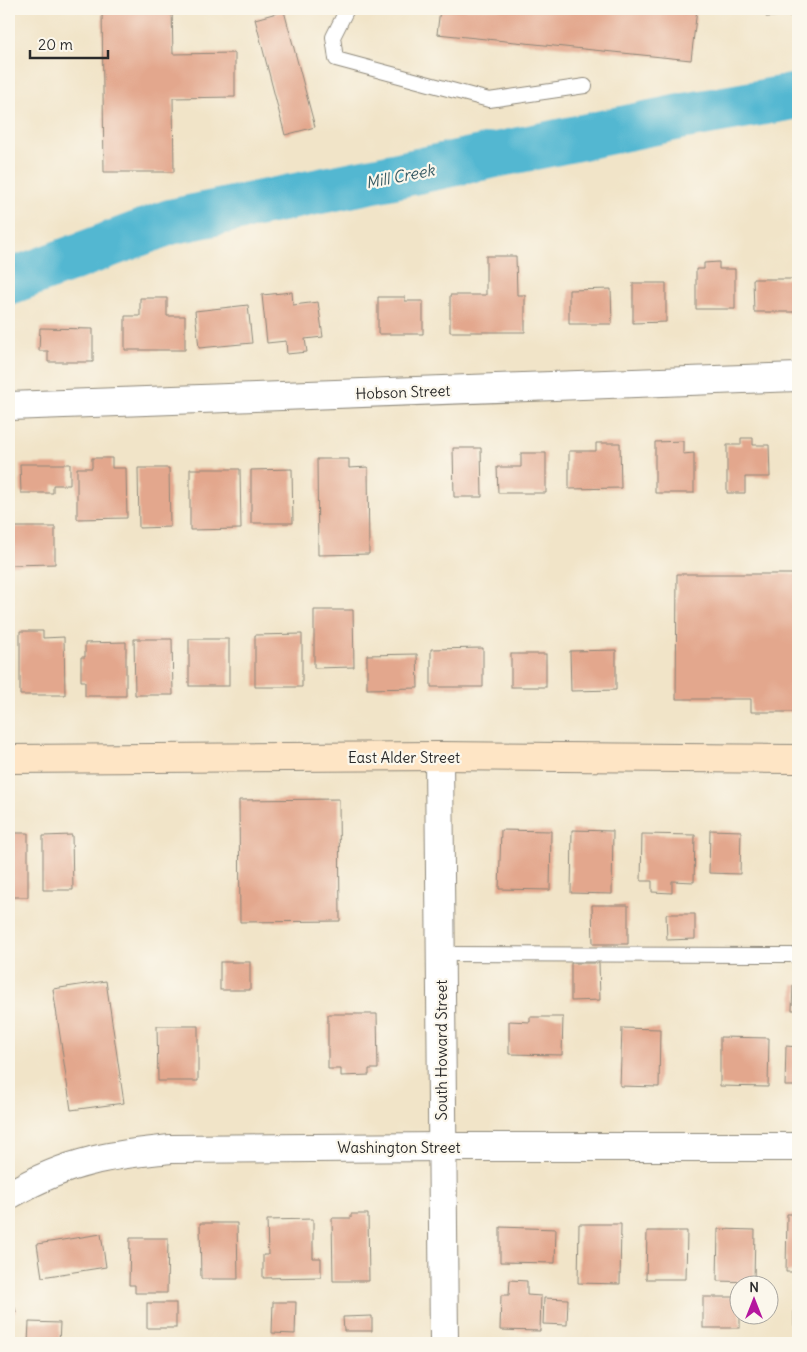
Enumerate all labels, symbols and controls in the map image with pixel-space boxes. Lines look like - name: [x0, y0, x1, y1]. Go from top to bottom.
- scale bar: [30, 28, 108, 60]
- text: 20 m: [38, 35, 73, 54]
- water label: Mill Creek: [364, 159, 438, 192]
- street label: Hobson Street: [355, 381, 451, 403]
- street label: East Alder Street: [348, 748, 460, 767]
- street label: South Howard Street: [432, 980, 451, 1120]
- street label: Washington Street: [337, 1138, 461, 1157]
- north arrow: [730, 1274, 780, 1324]
- text: N: [749, 1278, 759, 1296]

